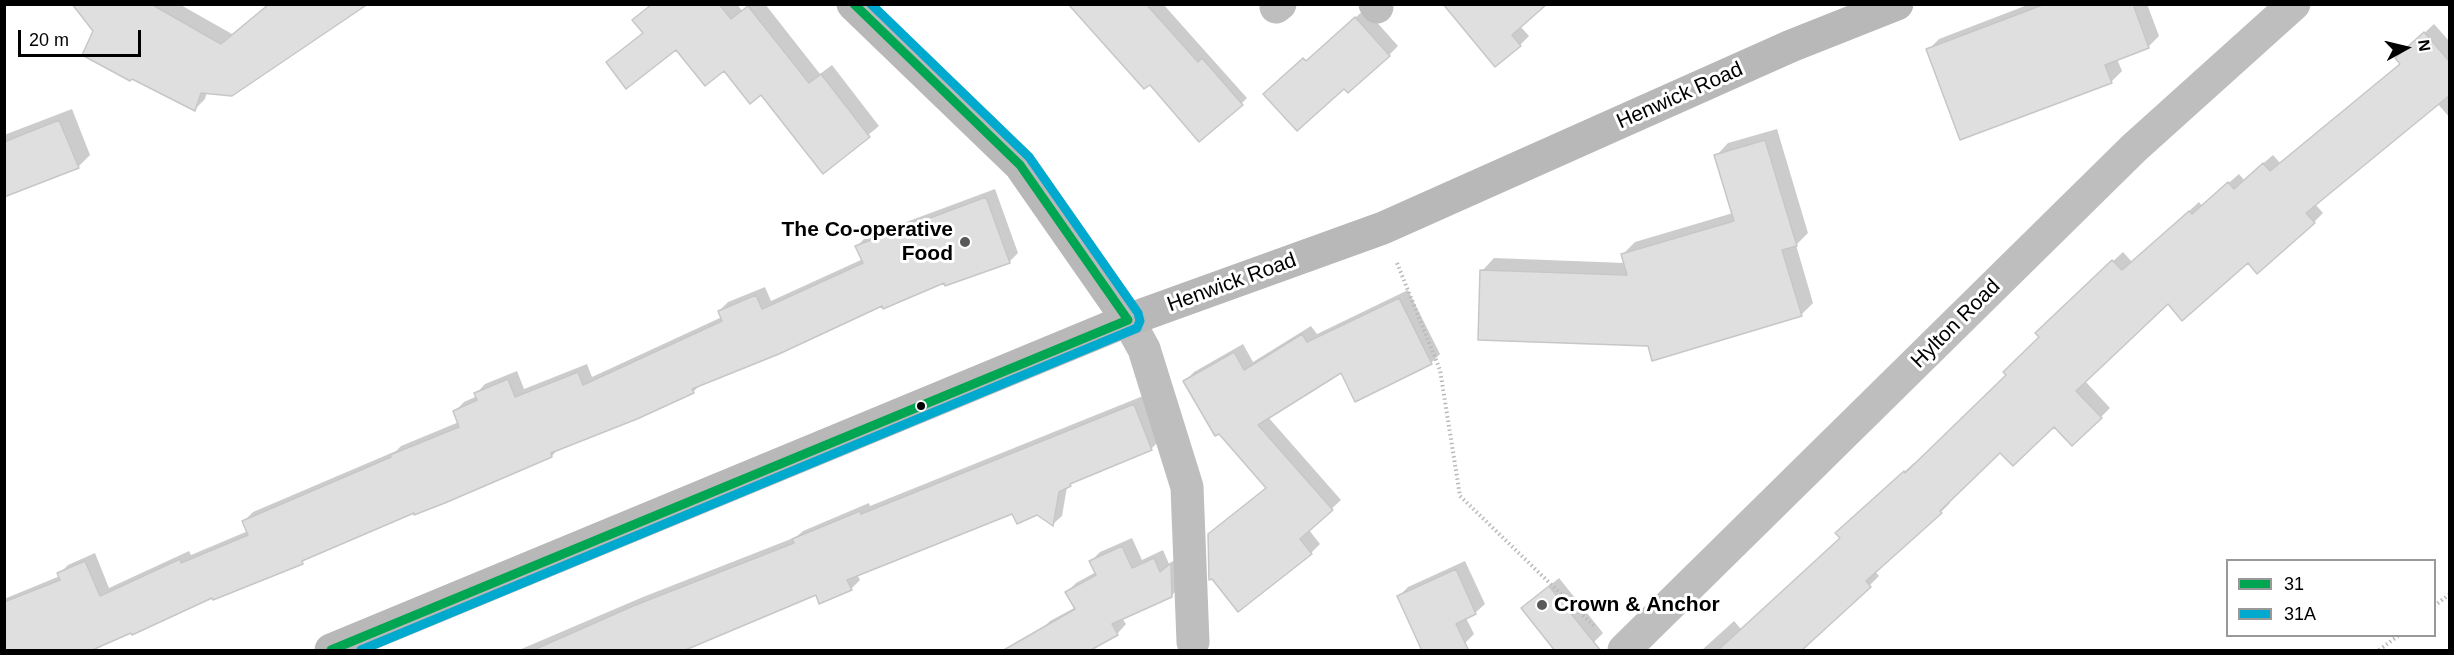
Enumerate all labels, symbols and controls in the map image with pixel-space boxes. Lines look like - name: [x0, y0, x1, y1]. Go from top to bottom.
- scale bar: [21, 18, 144, 56]
- north arrow: [2376, 18, 2436, 78]
- text: 20 m: [29, 30, 69, 50]
- text: N: [2415, 39, 2434, 52]
- street label: Henwick Road: [1613, 57, 1747, 135]
- place label: The Co-operative Food: [781, 217, 953, 267]
- marker: The Co-operative Food: [958, 235, 972, 249]
- street label: Henwick Road: [1164, 248, 1300, 318]
- street label: Hylton Road: [1906, 274, 2006, 374]
- unlabelled marker: [915, 400, 927, 412]
- legend: [2226, 559, 2436, 637]
- text: 31: [2284, 574, 2304, 594]
- place label: Crown & Anchor: [1554, 592, 1720, 618]
- marker: Crown & Anchor: [1535, 598, 1549, 612]
- text: 31A: [2284, 604, 2316, 624]

